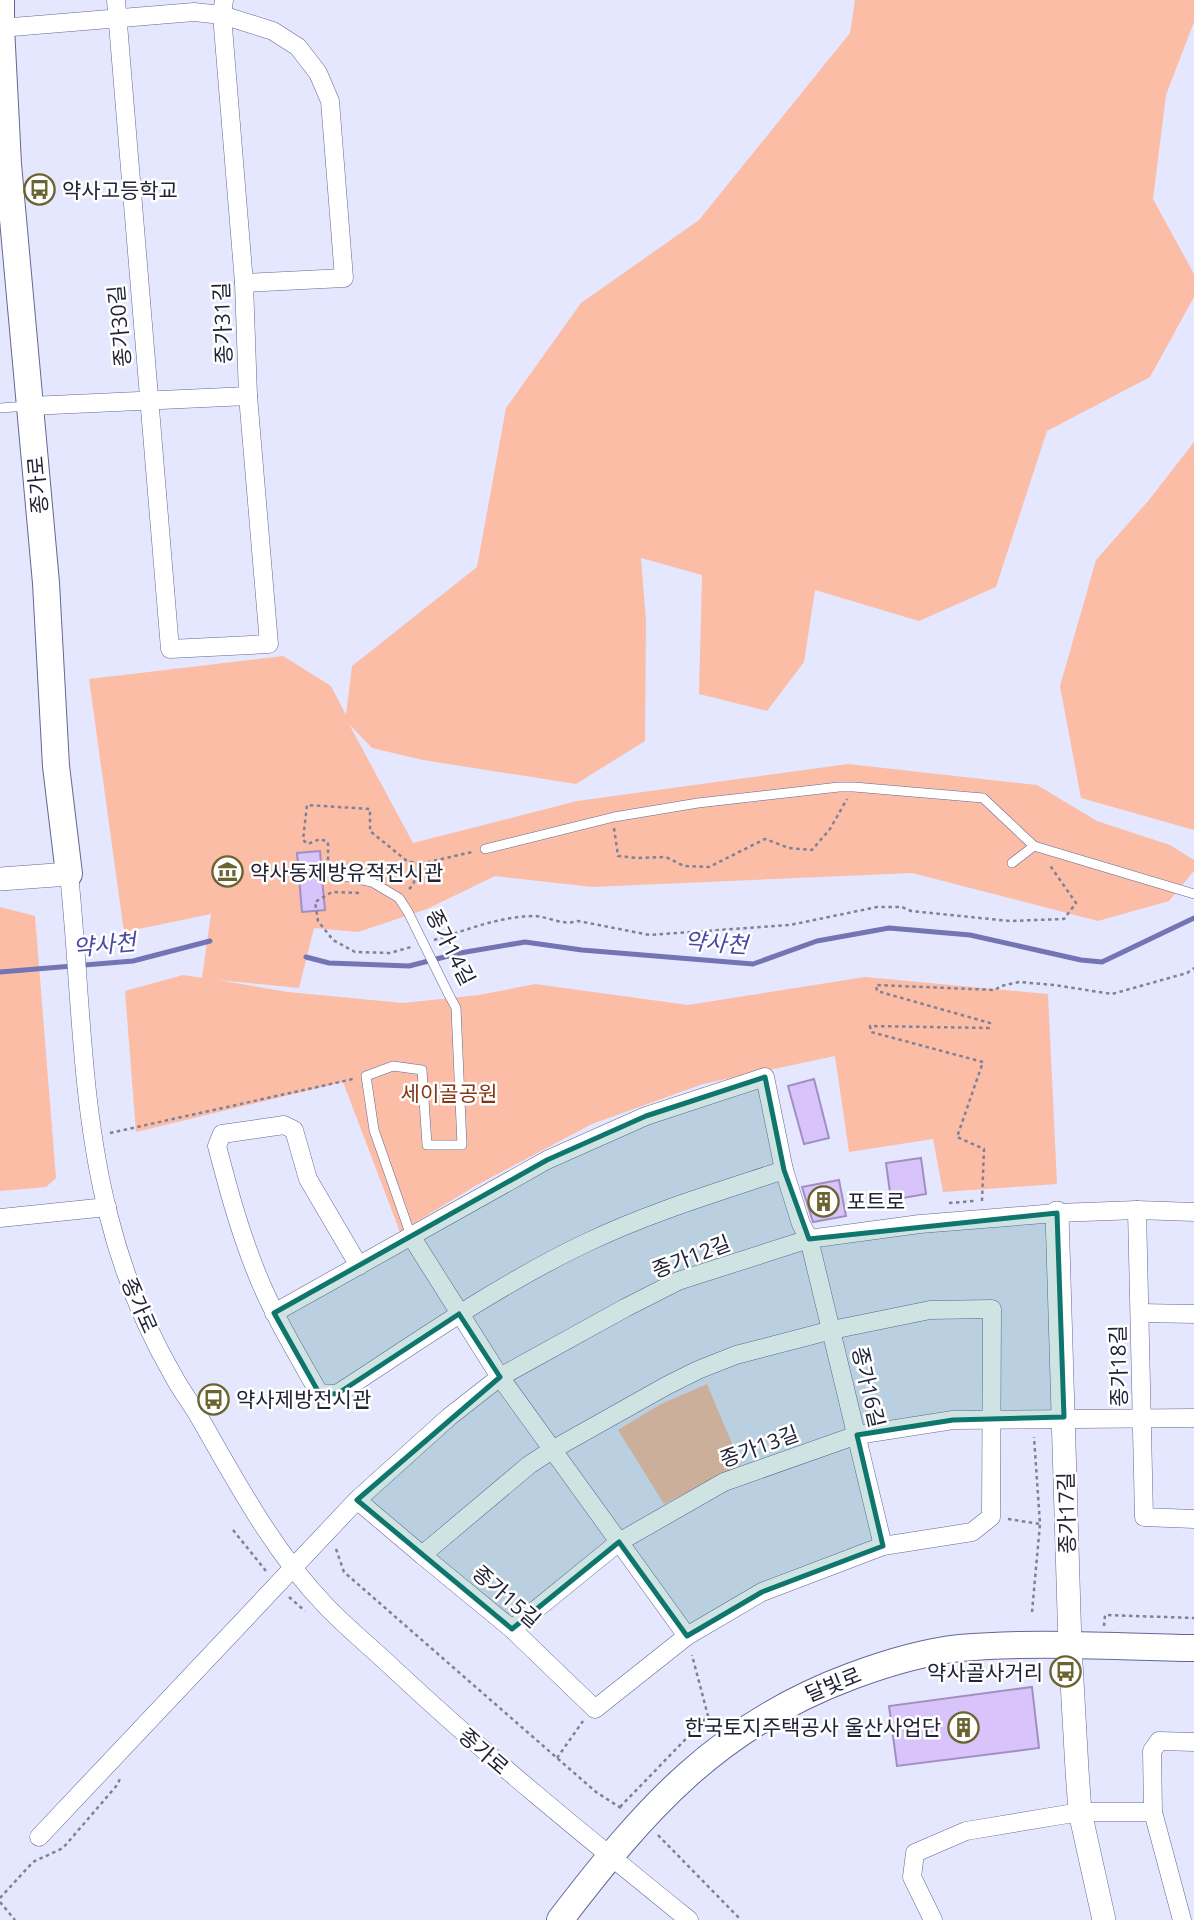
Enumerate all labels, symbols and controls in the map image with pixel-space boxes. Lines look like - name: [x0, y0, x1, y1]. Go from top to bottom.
- bus stop icon: 약사고등학교: [22, 173, 56, 207]
- place label: 약사고등학교: [62, 176, 178, 204]
- street label: 종가31길: [207, 282, 237, 364]
- street label: 종가30길: [101, 284, 137, 368]
- street label: 종가로: [21, 455, 53, 515]
- museum icon: 약사동제방유적전시관: [210, 855, 244, 889]
- place label: 약사동제방유적전시관: [250, 858, 443, 886]
- street label: 종가14길: [420, 904, 482, 990]
- water label: 약사천: [71, 924, 140, 963]
- water label: 약사천: [683, 924, 752, 960]
- park label: 세이골공원: [401, 1079, 497, 1107]
- building icon: 포트로: [807, 1184, 841, 1218]
- place label: 포트로: [847, 1187, 905, 1215]
- street label: 종가12길: [648, 1228, 734, 1284]
- street label: 종가로: [115, 1273, 165, 1337]
- street label: 종가18길: [1103, 1325, 1133, 1407]
- street label: 종가16길: [846, 1344, 892, 1430]
- bus stop icon: 약사제방전시관: [196, 1382, 230, 1416]
- place label: 약사제방전시관: [236, 1385, 371, 1413]
- street label: 종가13길: [716, 1419, 802, 1473]
- street label: 종가17길: [1051, 1472, 1081, 1554]
- street label: 종가15길: [467, 1559, 547, 1633]
- bus stop icon: 약사골사거리: [1049, 1655, 1083, 1689]
- place label: 약사골사거리: [927, 1658, 1043, 1686]
- street label: 달빛로: [801, 1660, 865, 1708]
- building icon: 한국토지주택공사 울산사업단: [947, 1710, 981, 1744]
- place label: 한국토지주택공사 울산사업단: [684, 1713, 941, 1741]
- street label: 종가로: [453, 1721, 515, 1781]

